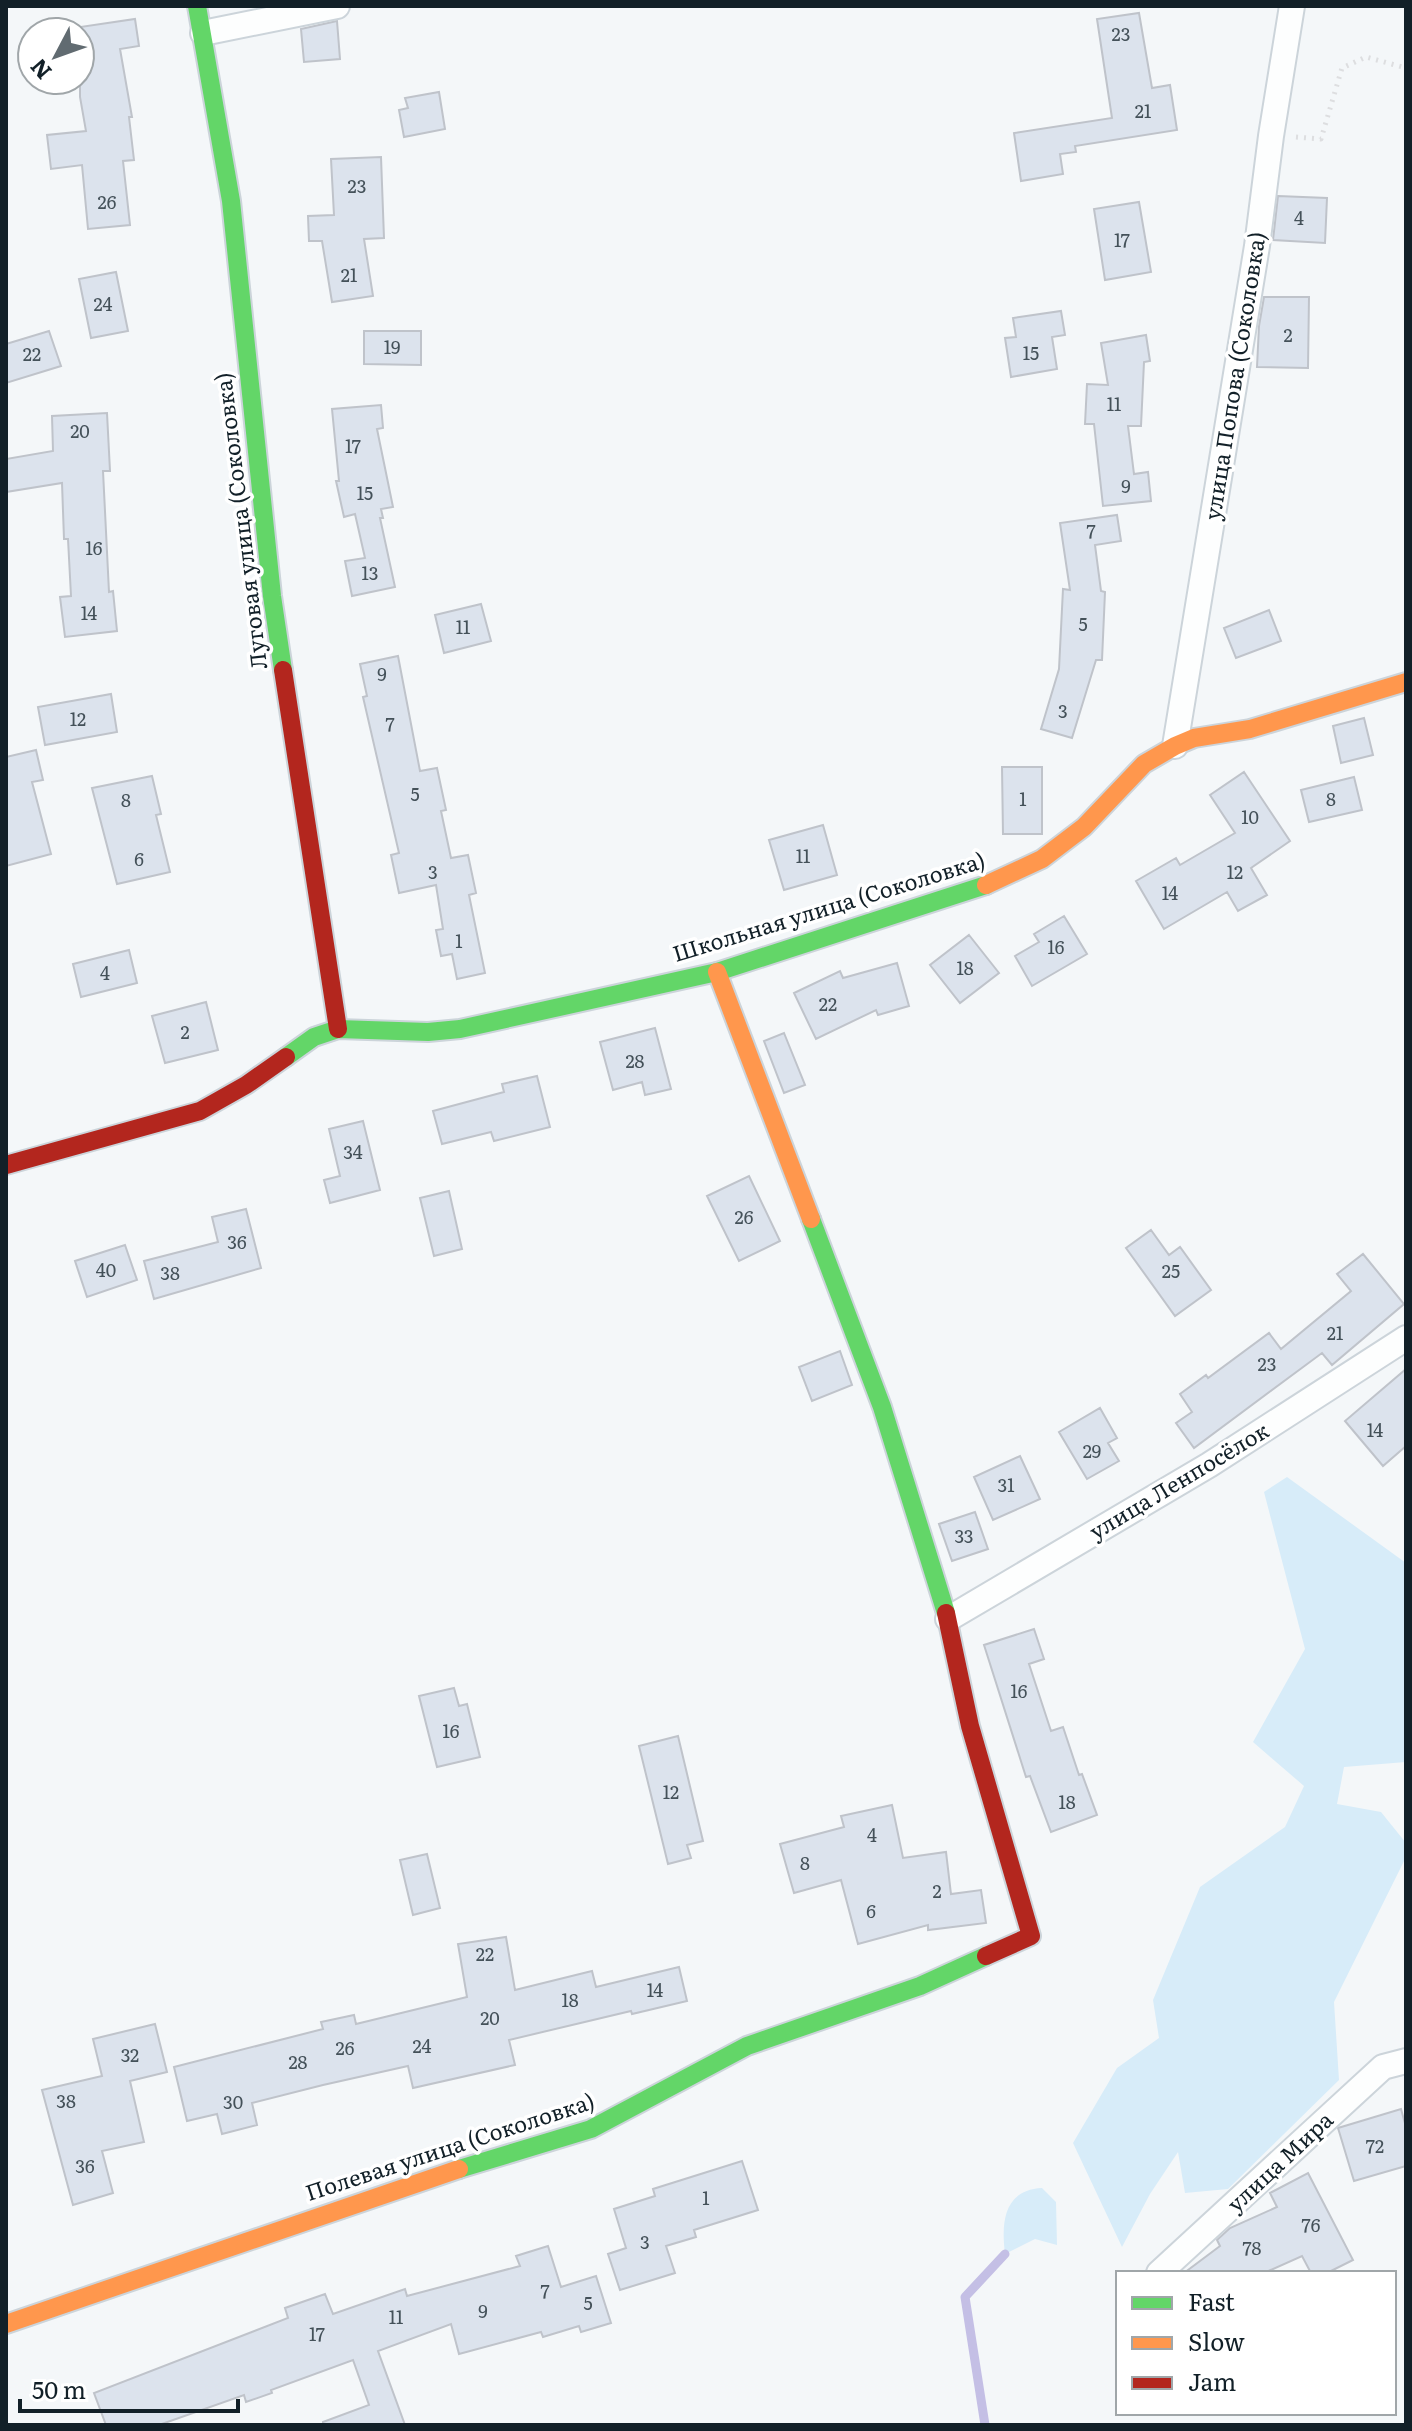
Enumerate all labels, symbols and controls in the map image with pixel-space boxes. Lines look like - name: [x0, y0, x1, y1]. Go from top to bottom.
- north arrow: [16, 16, 96, 96]
- house number: 23: [1112, 20, 1130, 47]
- text: N: [21, 52, 58, 88]
- house number: 21: [1135, 97, 1151, 124]
- house number: 23: [348, 172, 366, 199]
- house number: 26: [98, 188, 117, 215]
- house number: 4: [1294, 204, 1304, 231]
- house number: 17: [1114, 226, 1130, 253]
- street label: улица Попова (Соколовка): [1194, 229, 1273, 522]
- house number: 21: [341, 261, 357, 288]
- house number: 24: [93, 290, 113, 317]
- house number: 2: [1283, 321, 1293, 348]
- house number: 19: [384, 333, 400, 360]
- house number: 15: [1023, 339, 1039, 366]
- house number: 22: [23, 340, 41, 367]
- street label: Луговая улица (Соколовка): [205, 371, 274, 671]
- house number: 11: [1107, 390, 1121, 417]
- house number: 20: [70, 417, 90, 444]
- house number: 17: [345, 432, 361, 459]
- house number: 9: [1121, 472, 1131, 499]
- house number: 15: [357, 479, 373, 506]
- house number: 7: [1086, 517, 1096, 544]
- house number: 16: [86, 534, 103, 561]
- house number: 13: [361, 559, 379, 586]
- house number: 14: [81, 599, 97, 626]
- house number: 5: [1078, 610, 1088, 637]
- house number: 11: [456, 613, 470, 640]
- house number: 9: [377, 660, 387, 687]
- house number: 3: [1058, 697, 1068, 724]
- house number: 12: [70, 705, 86, 732]
- house number: 7: [385, 710, 395, 737]
- house number: 5: [410, 780, 420, 807]
- house number: 1: [1019, 785, 1027, 812]
- house number: 8: [1326, 785, 1336, 812]
- house number: 8: [121, 786, 131, 813]
- house number: 10: [1241, 803, 1259, 830]
- street label: Школьная улица (Соколовка): [668, 842, 989, 969]
- house number: 11: [796, 842, 810, 869]
- house number: 6: [134, 845, 144, 872]
- house number: 3: [428, 858, 438, 885]
- house number: 12: [1227, 858, 1243, 885]
- house number: 14: [1162, 879, 1178, 906]
- house number: 1: [455, 927, 463, 954]
- house number: 16: [1048, 933, 1065, 960]
- house number: 18: [956, 954, 974, 981]
- house number: 4: [100, 959, 110, 986]
- house number: 22: [819, 990, 837, 1017]
- house number: 2: [180, 1018, 190, 1045]
- house number: 28: [625, 1047, 645, 1074]
- house number: 34: [343, 1138, 363, 1165]
- house number: 26: [735, 1203, 754, 1230]
- house number: 36: [227, 1228, 247, 1255]
- house number: 40: [96, 1256, 116, 1283]
- house number: 25: [1162, 1257, 1180, 1284]
- house number: 38: [160, 1259, 180, 1286]
- house number: 21: [1327, 1319, 1343, 1346]
- house number: 23: [1258, 1350, 1276, 1377]
- street label: улица Ленпосёлок: [1082, 1413, 1274, 1547]
- house number: 14: [1367, 1416, 1383, 1443]
- house number: 29: [1083, 1437, 1101, 1464]
- house number: 31: [997, 1471, 1015, 1498]
- house number: 33: [955, 1522, 973, 1549]
- house number: 16: [1011, 1677, 1028, 1704]
- house number: 16: [443, 1717, 460, 1744]
- house number: 12: [663, 1778, 679, 1805]
- house number: 18: [1058, 1788, 1076, 1815]
- house number: 4: [867, 1821, 877, 1848]
- house number: 8: [800, 1849, 810, 1876]
- house number: 2: [932, 1877, 942, 1904]
- house number: 6: [866, 1897, 876, 1924]
- house number: 22: [476, 1940, 494, 1967]
- house number: 14: [647, 1976, 663, 2003]
- house number: 18: [561, 1986, 579, 2013]
- house number: 20: [480, 2004, 500, 2031]
- house number: 24: [412, 2032, 432, 2059]
- house number: 26: [336, 2034, 355, 2061]
- house number: 32: [121, 2041, 139, 2068]
- house number: 28: [288, 2048, 308, 2075]
- street label: Полевая улица (Соколовка): [301, 2083, 598, 2208]
- house number: 38: [56, 2087, 76, 2114]
- house number: 30: [223, 2088, 243, 2115]
- street label: улица Мира: [1219, 2103, 1339, 2219]
- house number: 72: [1366, 2132, 1384, 2159]
- house number: 36: [75, 2152, 95, 2179]
- house number: 1: [702, 2184, 710, 2211]
- house number: 76: [1302, 2211, 1321, 2238]
- house number: 3: [640, 2228, 650, 2255]
- house number: 78: [1242, 2234, 1262, 2261]
- legend: [1116, 2271, 1396, 2415]
- house number: 7: [540, 2277, 550, 2304]
- text: Fast: [1188, 2283, 1235, 2318]
- house number: 5: [583, 2289, 593, 2316]
- house number: 9: [478, 2297, 488, 2324]
- house number: 11: [389, 2303, 403, 2330]
- house number: 17: [309, 2320, 325, 2347]
- text: Slow: [1188, 2323, 1245, 2358]
- scale bar: [20, 2363, 238, 2413]
- text: Jam: [1188, 2363, 1236, 2398]
- text: 50 m: [32, 2371, 86, 2406]

